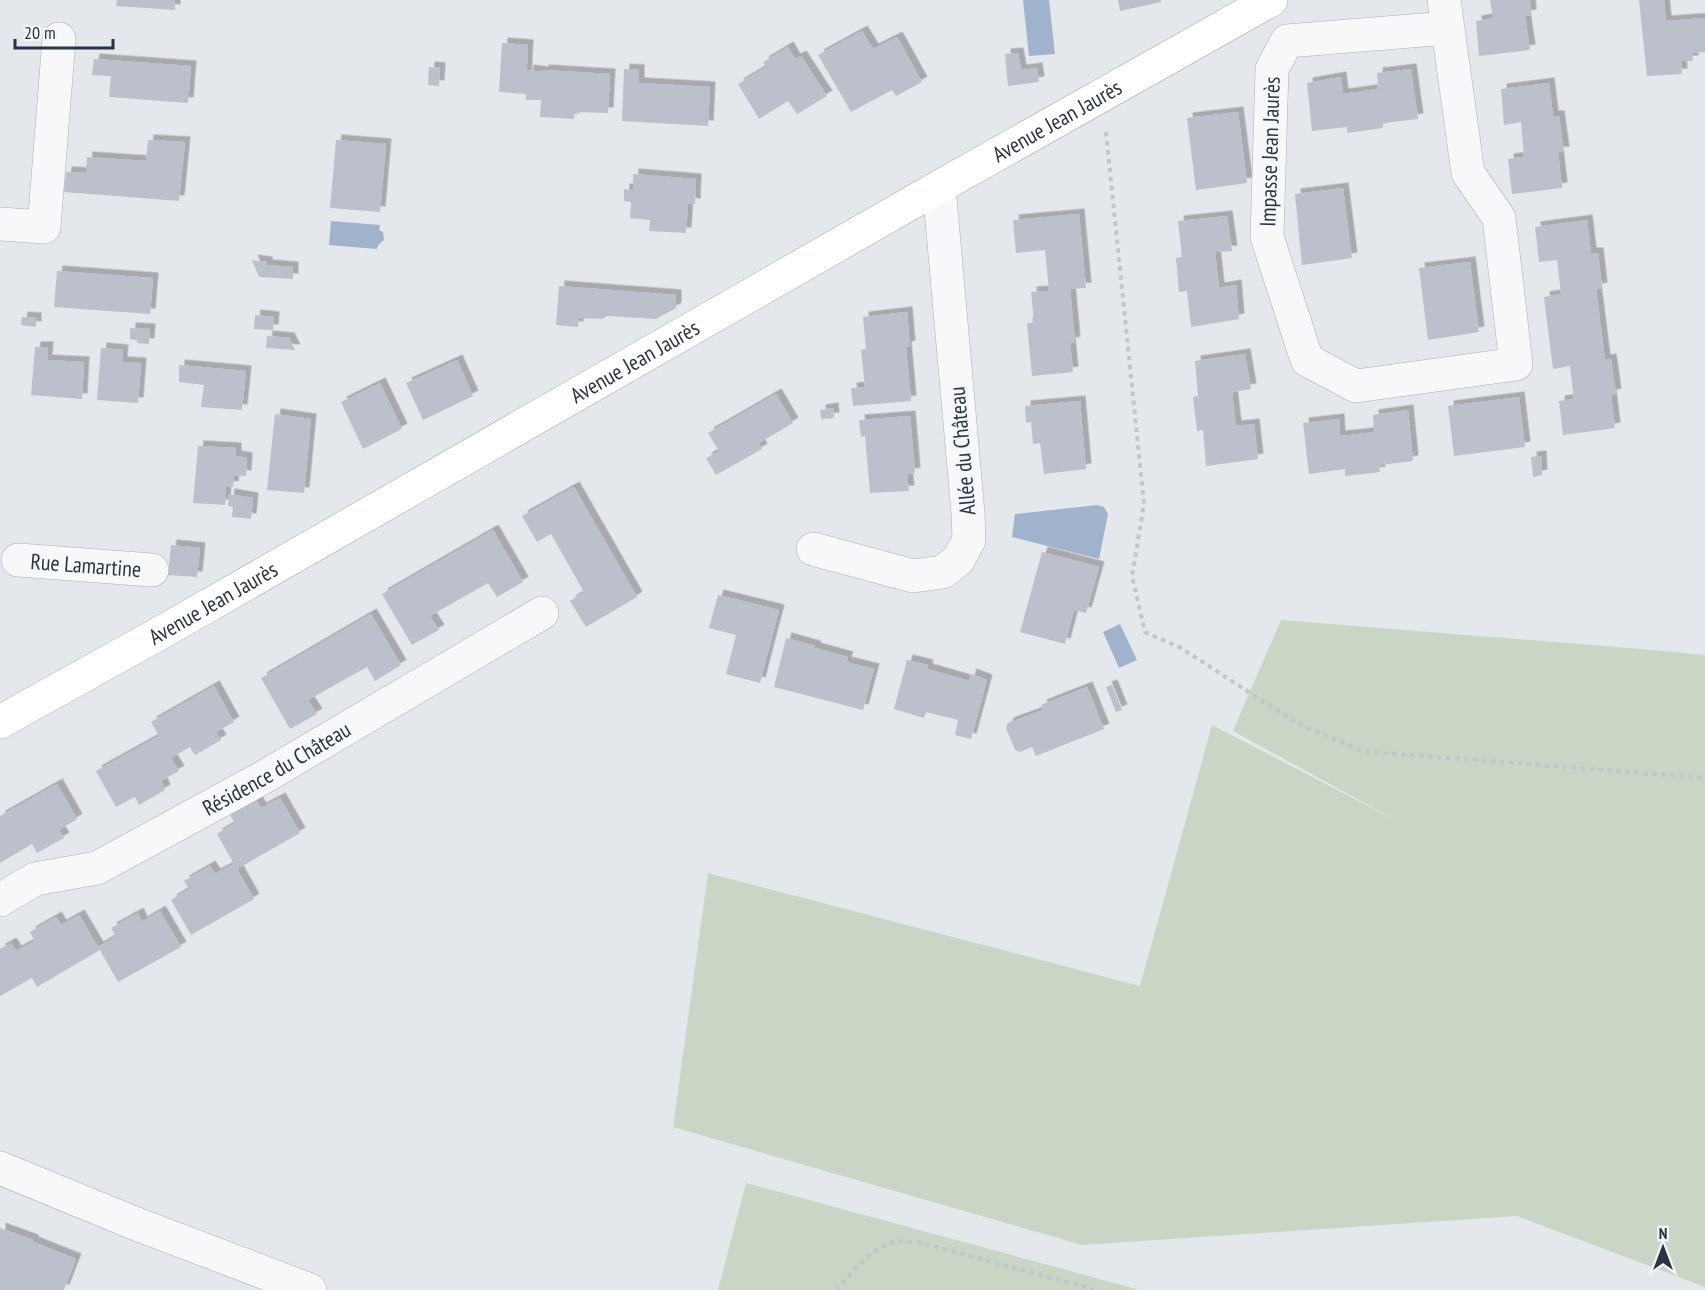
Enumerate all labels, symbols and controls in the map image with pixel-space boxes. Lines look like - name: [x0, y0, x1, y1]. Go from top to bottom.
- scale bar: [15, 12, 112, 50]
- text: 20 m: [24, 21, 56, 44]
- street label: Avenue Jean Jaurès: [987, 73, 1127, 168]
- street label: Impasse Jean Jaurès: [1253, 76, 1286, 227]
- street label: Avenue Jean Jaurès: [565, 313, 704, 409]
- street label: Allée du Château: [942, 386, 982, 516]
- street label: Rue Lamartine: [30, 547, 142, 583]
- street label: Avenue Jean Jaurès: [143, 555, 282, 651]
- street label: Résidence du Château: [198, 715, 356, 822]
- north arrow: [1633, 1218, 1693, 1278]
- text: N: [1659, 1223, 1667, 1243]

